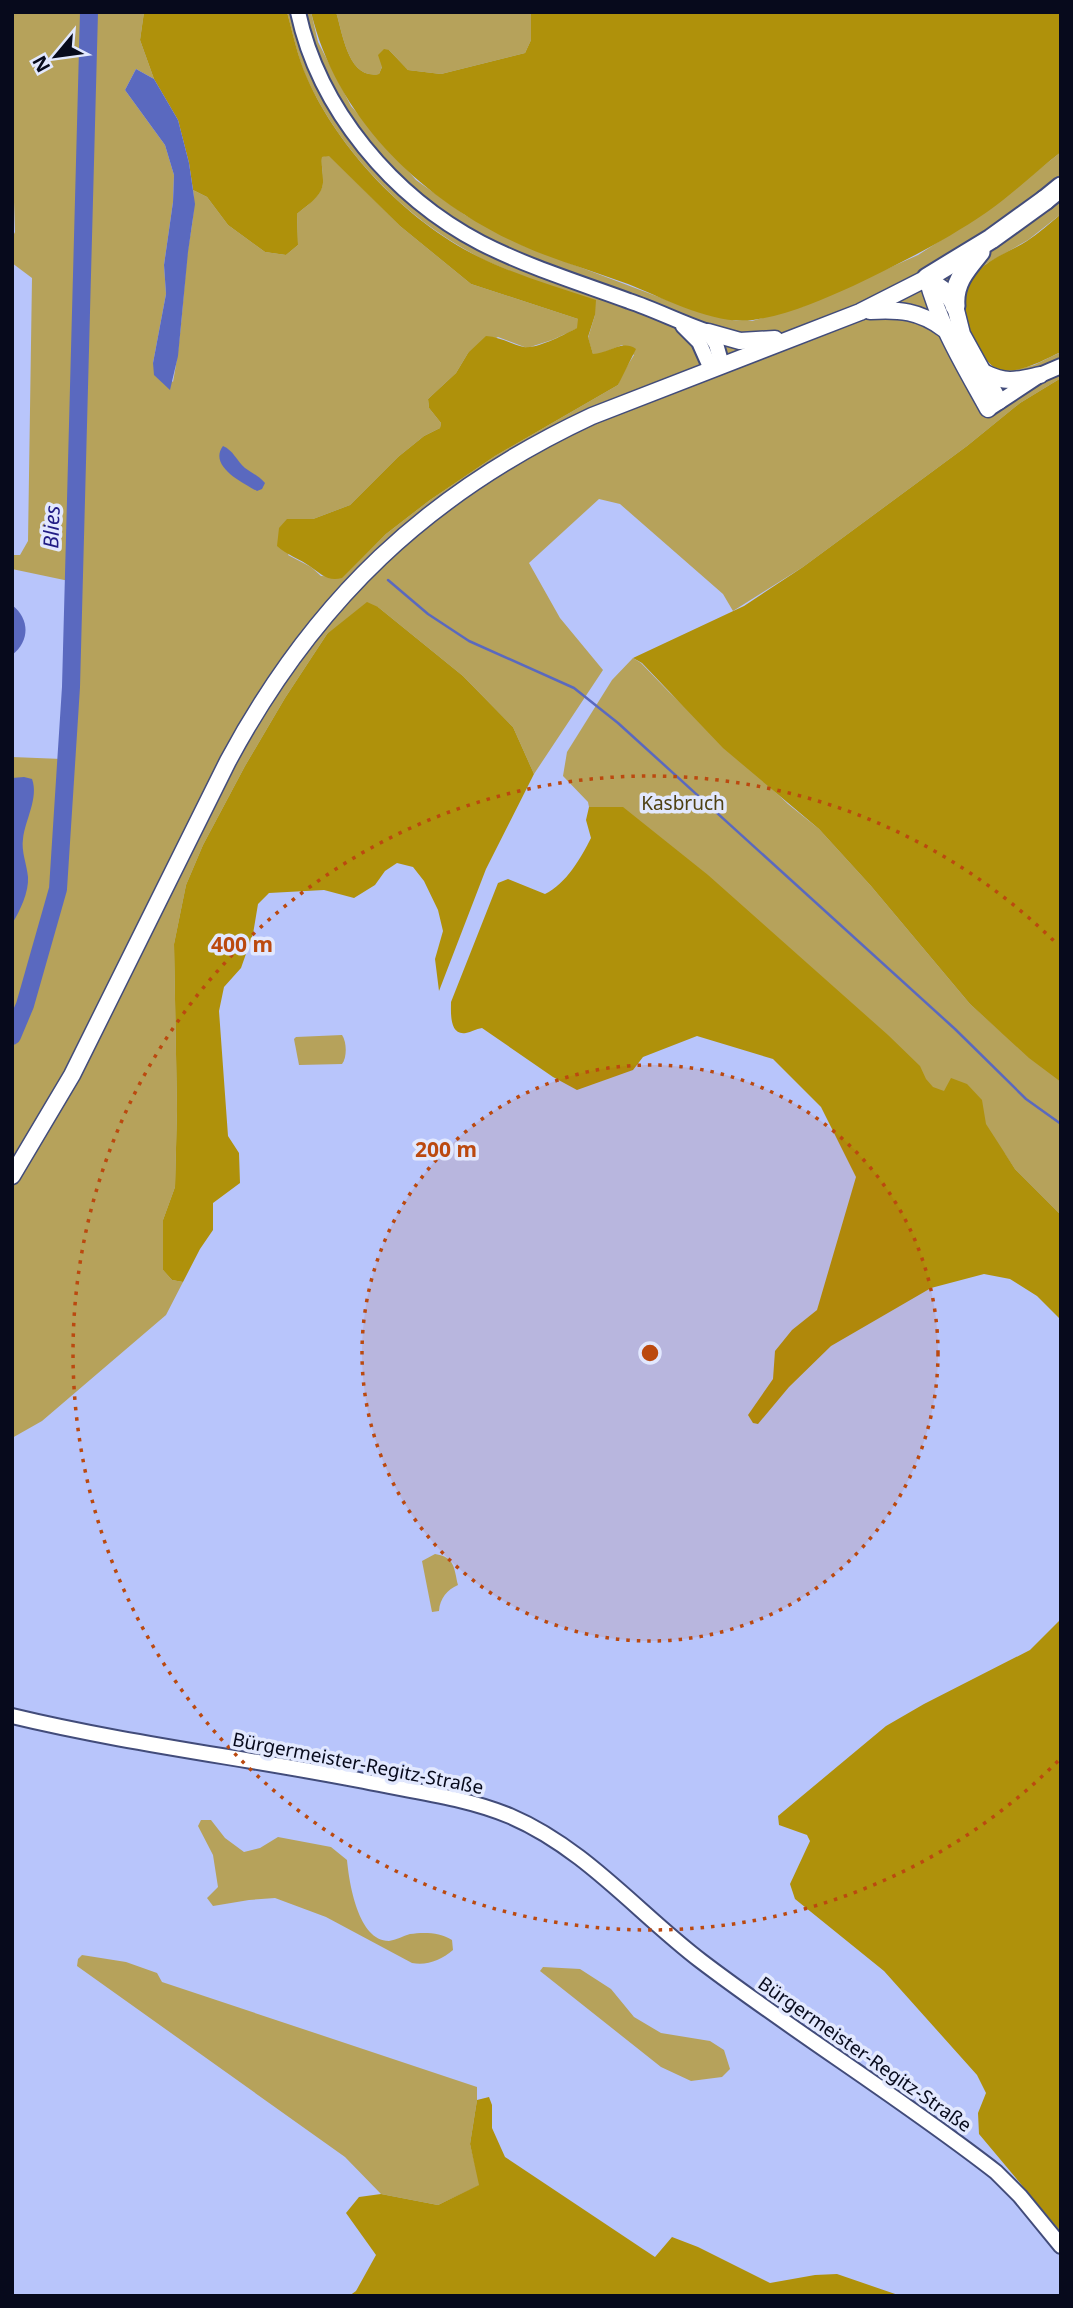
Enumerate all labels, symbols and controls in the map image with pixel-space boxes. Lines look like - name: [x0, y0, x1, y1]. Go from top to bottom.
- north arrow: [21, 21, 91, 91]
- text: N: [26, 51, 56, 77]
- water label: Blies: [36, 505, 66, 549]
- park label: Kasbruch: [641, 790, 725, 816]
- text: 400 m: [211, 930, 273, 958]
- text: 200 m: [415, 1135, 477, 1163]
- centre of rings: [638, 1341, 662, 1365]
- street label: Bürgermeister-Regitz-Straße: [230, 1726, 486, 1800]
- street label: Bürgermeister-Regitz-Straße: [753, 1970, 977, 2138]

